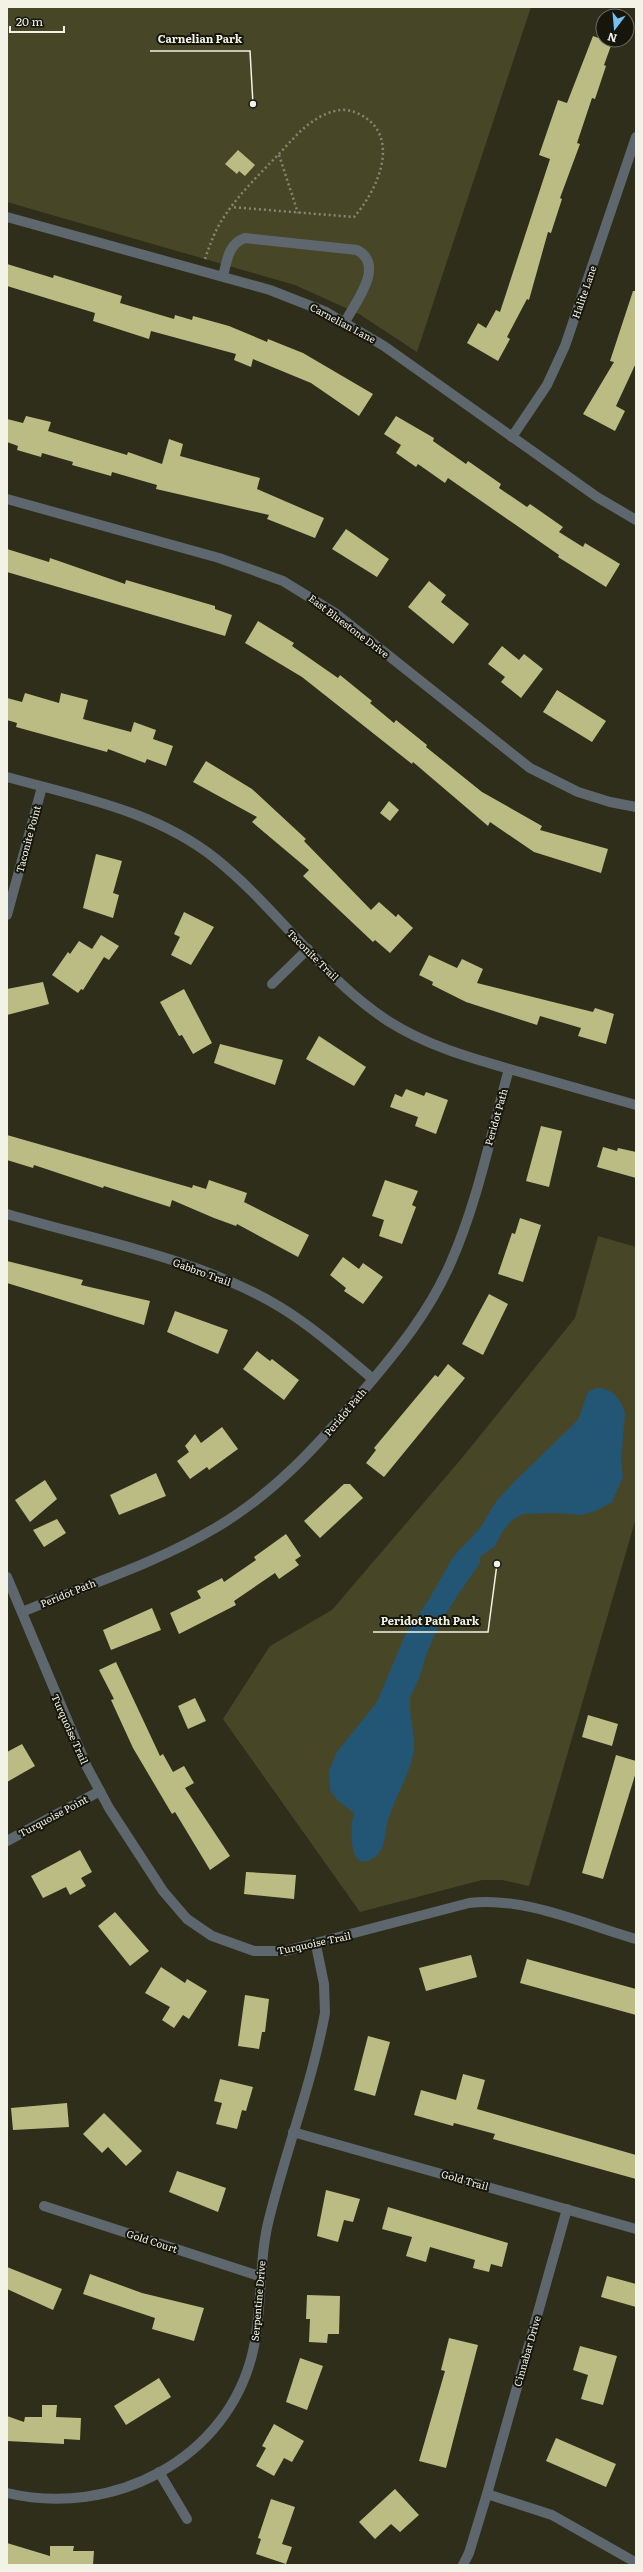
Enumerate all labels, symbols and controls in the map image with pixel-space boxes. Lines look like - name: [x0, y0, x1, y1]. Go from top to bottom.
- scale bar: [10, 8, 64, 34]
- north arrow: [595, 8, 635, 48]
- text: 20 m: [16, 12, 43, 30]
- callout: Carnelian Park: [150, 28, 250, 51]
- text: Carnelian Park: [158, 30, 243, 46]
- text: N: [605, 30, 619, 48]
- street label: Halite Lane: [568, 264, 600, 320]
- street label: Carnelian Lane: [308, 299, 379, 346]
- street label: East Bluestone Drive: [306, 590, 393, 661]
- street label: Taconite Point: [11, 804, 44, 874]
- street label: Taconite Trail: [284, 925, 343, 984]
- street label: Peridot Path: [480, 1086, 511, 1147]
- street label: Gabbro Trail: [171, 1254, 234, 1289]
- street label: Peridot Path: [320, 1384, 369, 1439]
- street label: Peridot Path: [38, 1574, 98, 1610]
- callout: Peridot Path Park: [373, 1609, 488, 1632]
- text: Peridot Path Park: [381, 1612, 480, 1628]
- street label: Turquoise Trail: [48, 1691, 93, 1767]
- street label: Turquoise Point: [15, 1791, 90, 1840]
- street label: Turquoise Trail: [276, 1927, 353, 1958]
- street label: Gold Trail: [440, 2166, 491, 2194]
- street label: Gold Court: [125, 2225, 179, 2256]
- street label: Serpentine Drive: [247, 2260, 268, 2342]
- street label: Cinnabar Drive: [509, 2314, 544, 2388]

